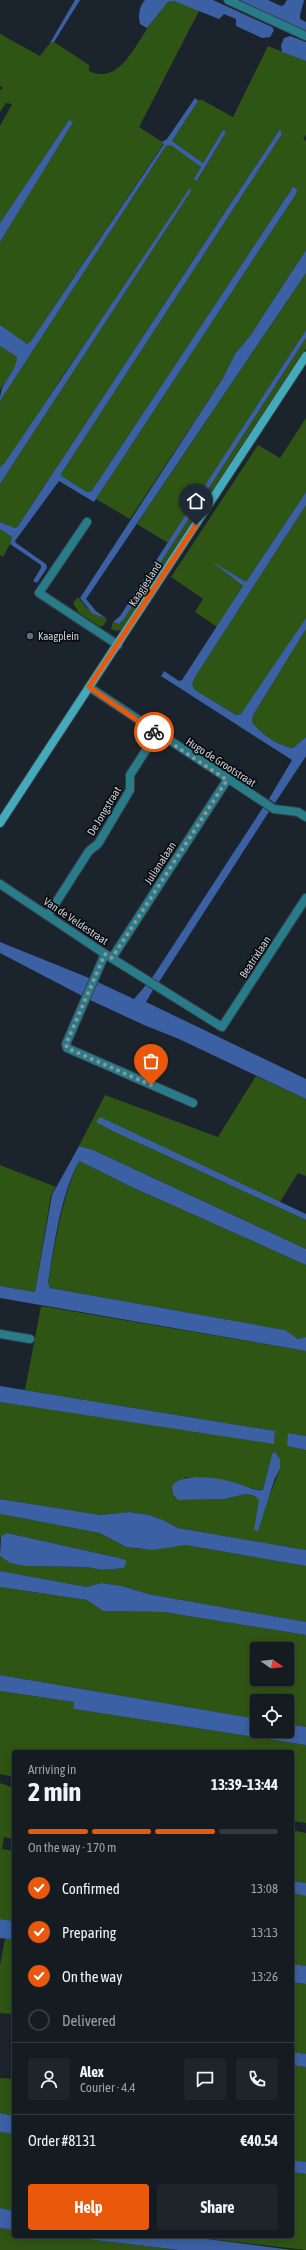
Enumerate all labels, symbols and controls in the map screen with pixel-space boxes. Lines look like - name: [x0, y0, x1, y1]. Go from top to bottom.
- pin: [179, 484, 213, 525]
- icon: home: [185, 490, 207, 512]
- street label: Kaagjesland: [126, 560, 164, 608]
- place label: Kaagplein: [38, 630, 79, 642]
- marker: Kaagplein: [25, 631, 35, 641]
- courier: [134, 712, 174, 752]
- icon: bike: [143, 721, 165, 743]
- street label: Hugo de Grootstraat: [184, 735, 258, 789]
- street label: De Jongstraat: [85, 784, 123, 838]
- street label: Julianalaan: [142, 839, 178, 887]
- street label: Van de Veldestraat: [41, 895, 111, 947]
- street label: Beatrixlaan: [237, 934, 273, 980]
- pin: [134, 1044, 168, 1085]
- icon: bag: [140, 1050, 162, 1072]
- north arrow: [250, 1642, 294, 1686]
- map controls: [250, 1642, 294, 1738]
- button: locate: [250, 1694, 294, 1738]
- text: Arriving in: [28, 1762, 76, 1777]
- text: 13:39–13:44: [211, 1776, 278, 1793]
- text: 2 min: [28, 1777, 81, 1807]
- text: On the way · 170 m: [28, 1840, 116, 1855]
- icon: check: [28, 1877, 50, 1899]
- text: Confirmed: [62, 1880, 120, 1897]
- text: 13:08: [251, 1881, 278, 1896]
- icon: check: [28, 1921, 50, 1943]
- text: Preparing: [62, 1924, 116, 1941]
- text: 13:13: [251, 1925, 278, 1940]
- icon: check: [28, 1965, 50, 1987]
- text: On the way: [62, 1968, 123, 1985]
- text: 13:26: [251, 1969, 278, 1984]
- text: Delivered: [62, 2012, 116, 2029]
- button: person: [28, 2058, 70, 2100]
- button: chat: [184, 2058, 226, 2100]
- button: phone: [236, 2058, 278, 2100]
- text: Alex: [80, 2063, 104, 2080]
- text: Courier · 4.4: [80, 2080, 136, 2095]
- text: Order #8131: [28, 2132, 96, 2149]
- text: €40.54: [240, 2132, 278, 2149]
- button: Help: [28, 2184, 149, 2230]
- button: Share: [157, 2184, 278, 2230]

